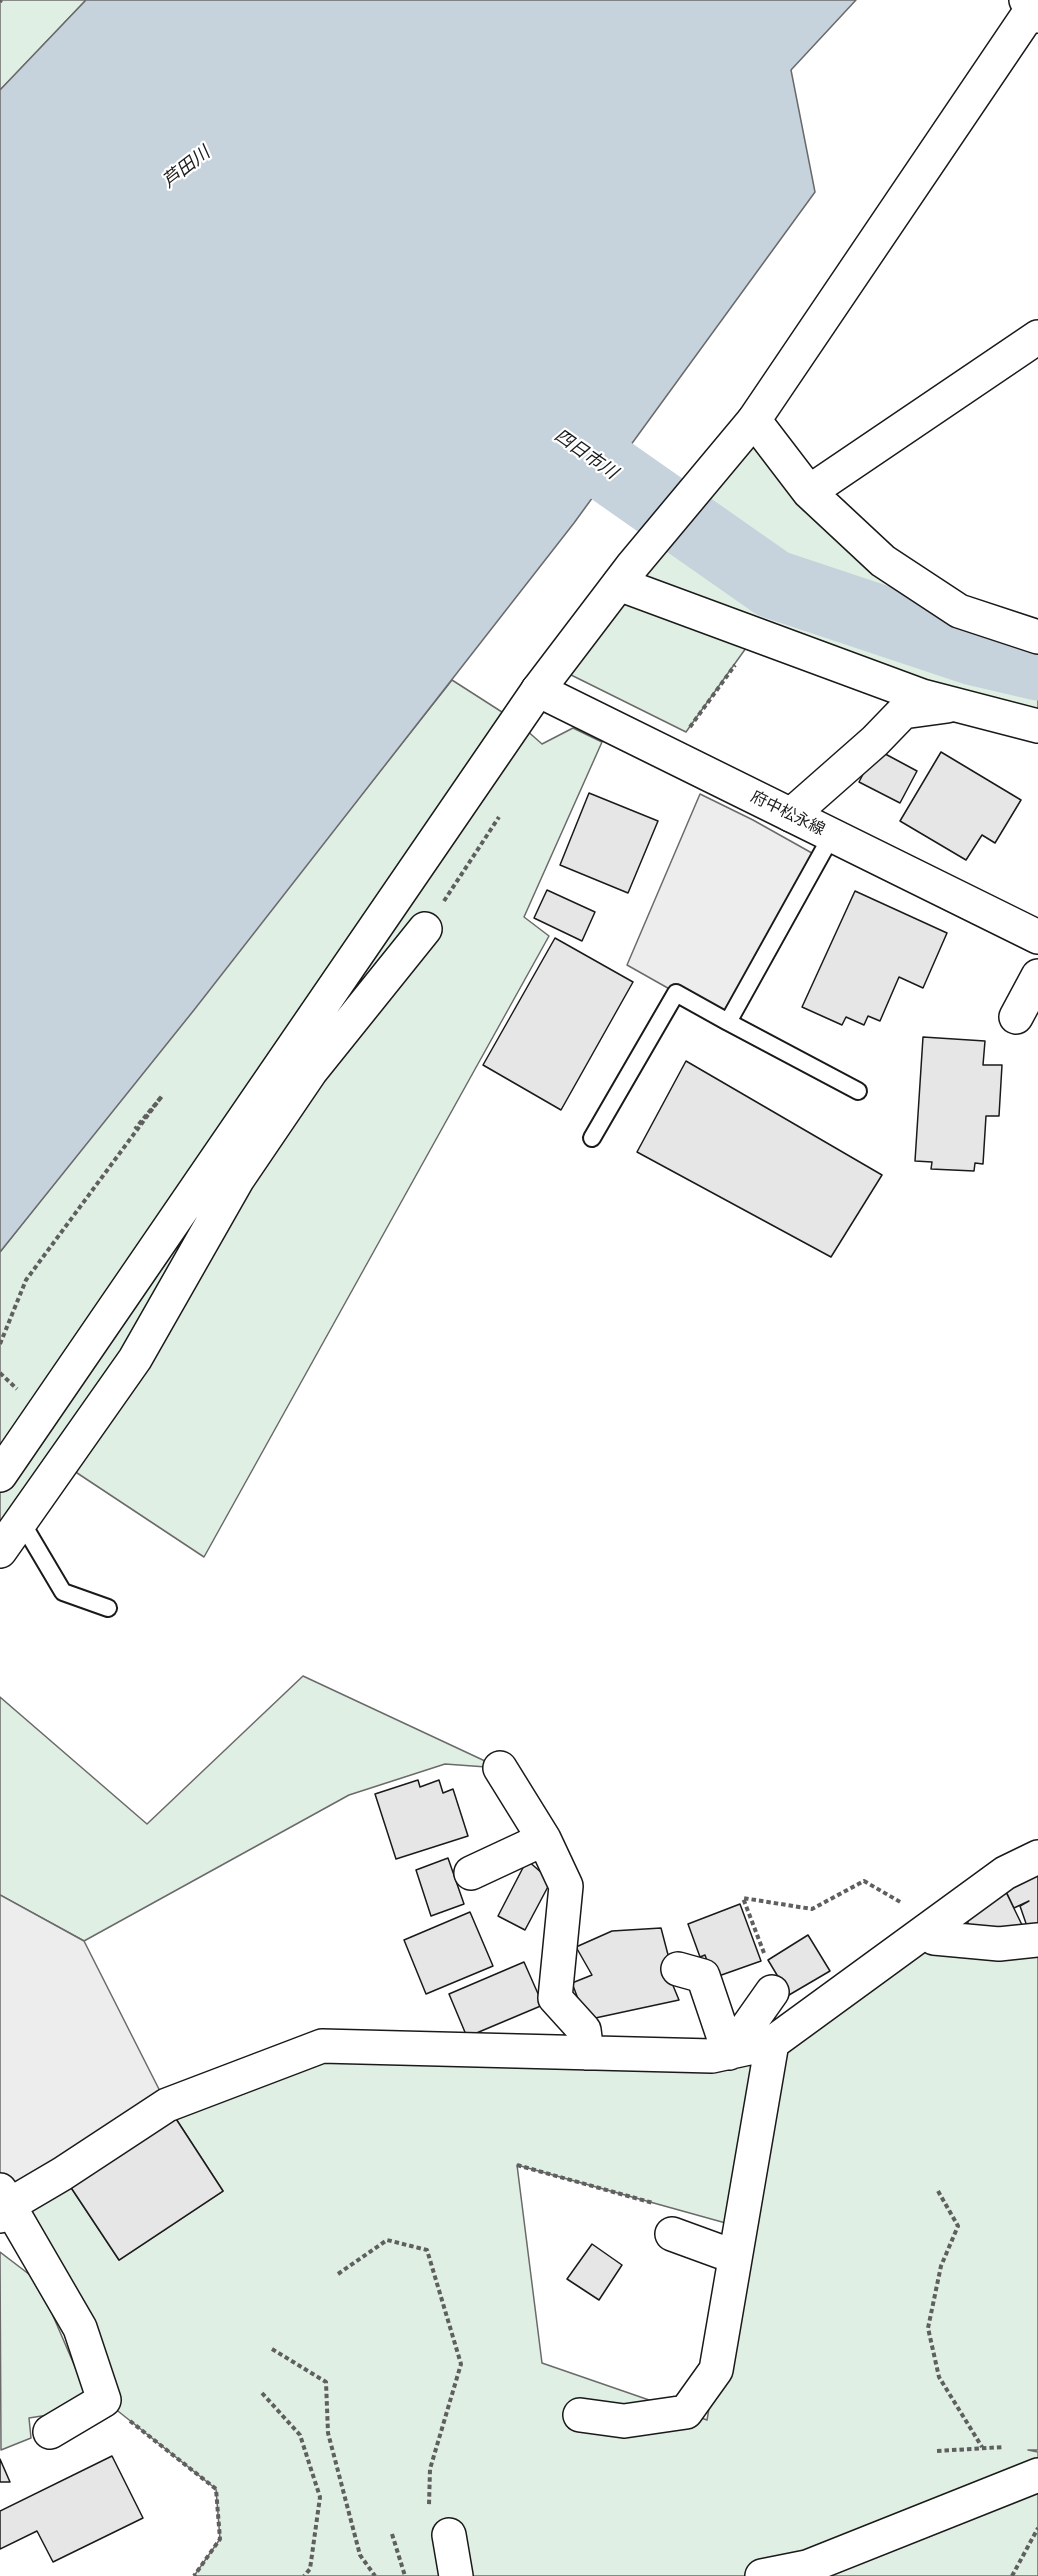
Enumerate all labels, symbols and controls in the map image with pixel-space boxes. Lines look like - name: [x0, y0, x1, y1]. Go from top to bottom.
- water label: 芦田川: [158, 142, 214, 192]
- water label: 四日市川: [550, 425, 622, 483]
- street label: 府中松永線: [748, 787, 828, 839]

